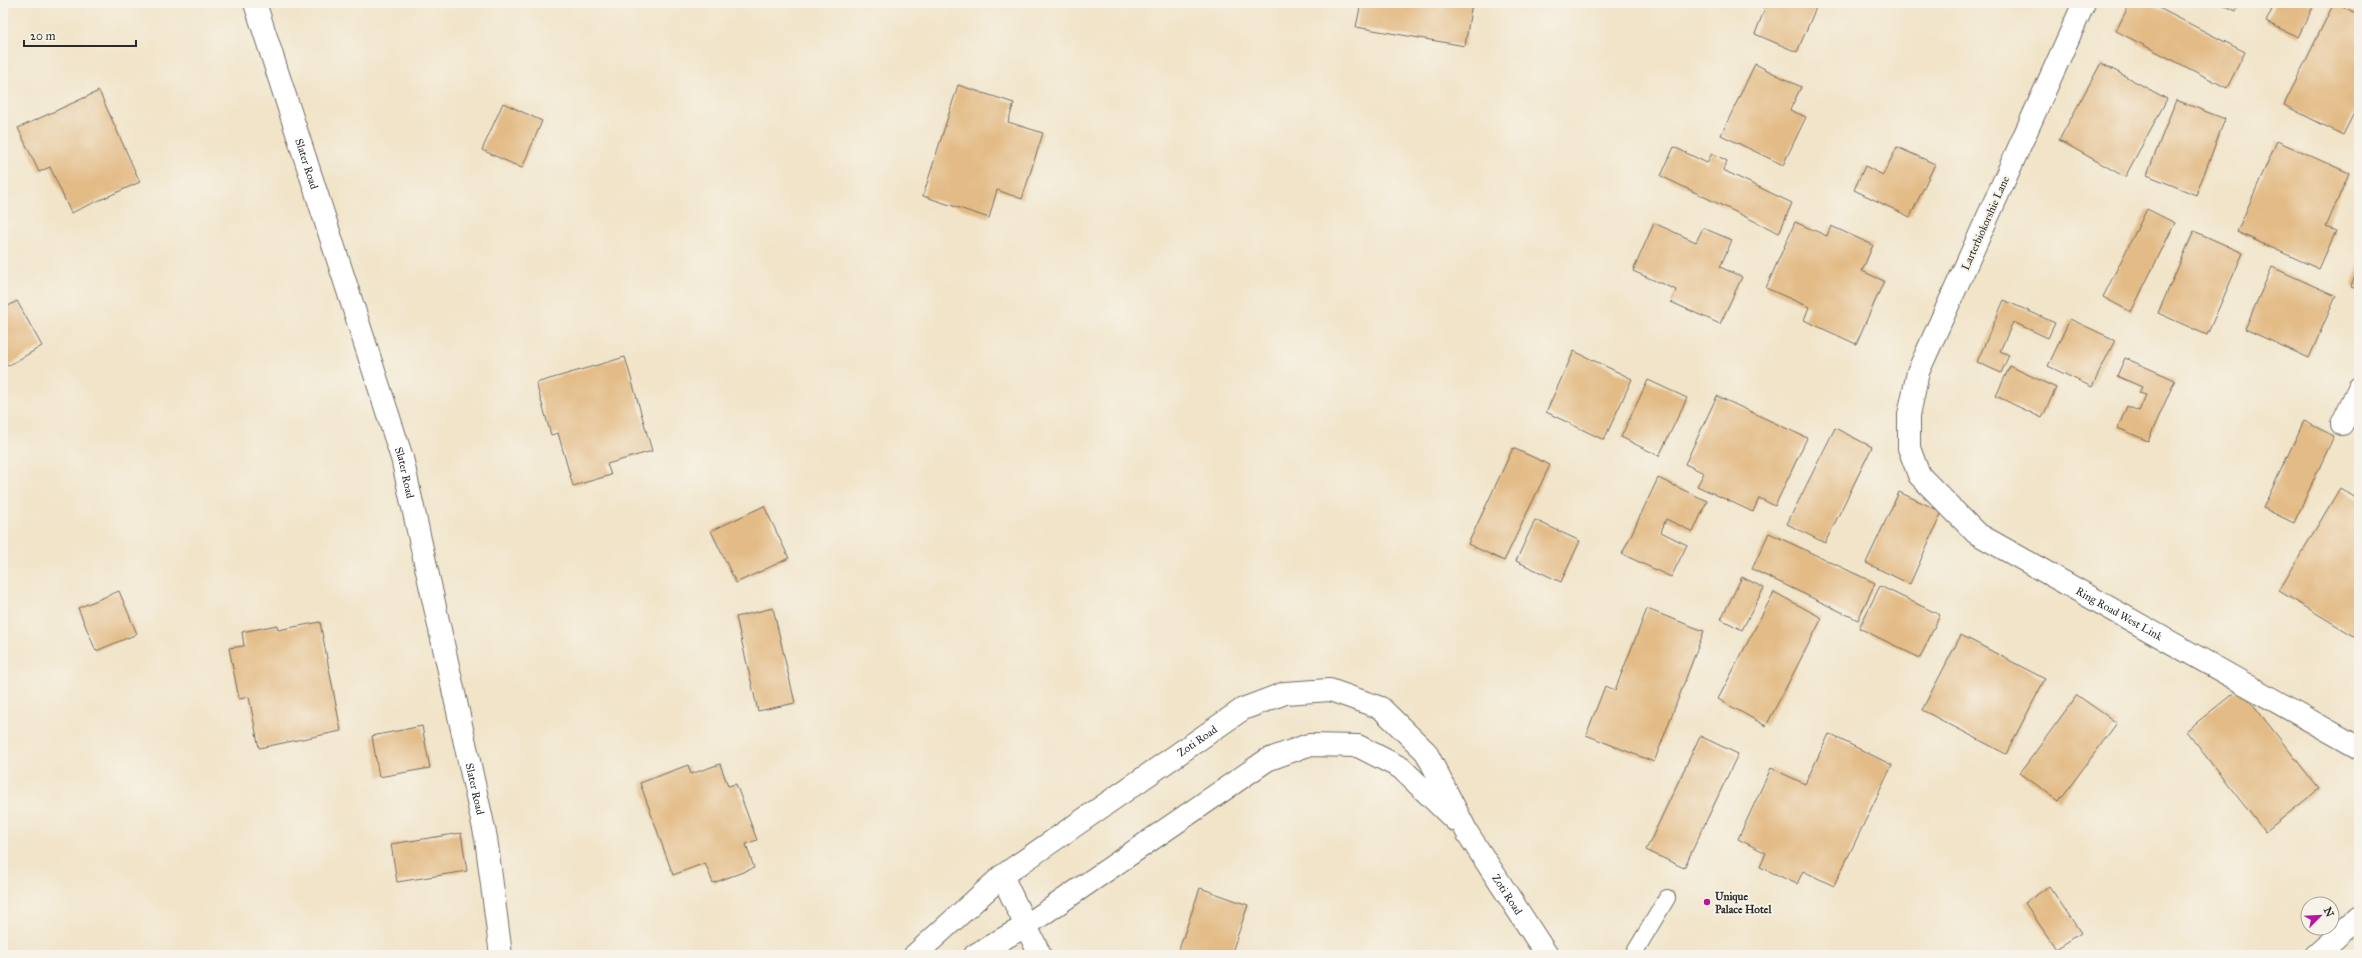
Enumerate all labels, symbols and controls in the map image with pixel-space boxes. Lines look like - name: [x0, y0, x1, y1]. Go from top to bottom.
- scale bar: [24, 22, 136, 48]
- text: 20 m: [30, 29, 56, 43]
- street label: Slater Road: [292, 137, 321, 191]
- street label: Larterbiokorshie Lane: [1959, 174, 2012, 272]
- street label: Slater Road: [392, 445, 417, 500]
- street label: Ring Road West Link: [2073, 584, 2165, 644]
- street label: Zoti Road: [1175, 723, 1220, 759]
- street label: Slater Road: [463, 762, 487, 816]
- street label: Zoti Road: [1489, 872, 1525, 918]
- place label: Unique Palace Hotel: [1715, 890, 1772, 916]
- north arrow: [2300, 896, 2340, 936]
- marker: Unique Palace Hotel: [1702, 897, 1712, 907]
- text: N: [2321, 905, 2337, 920]

